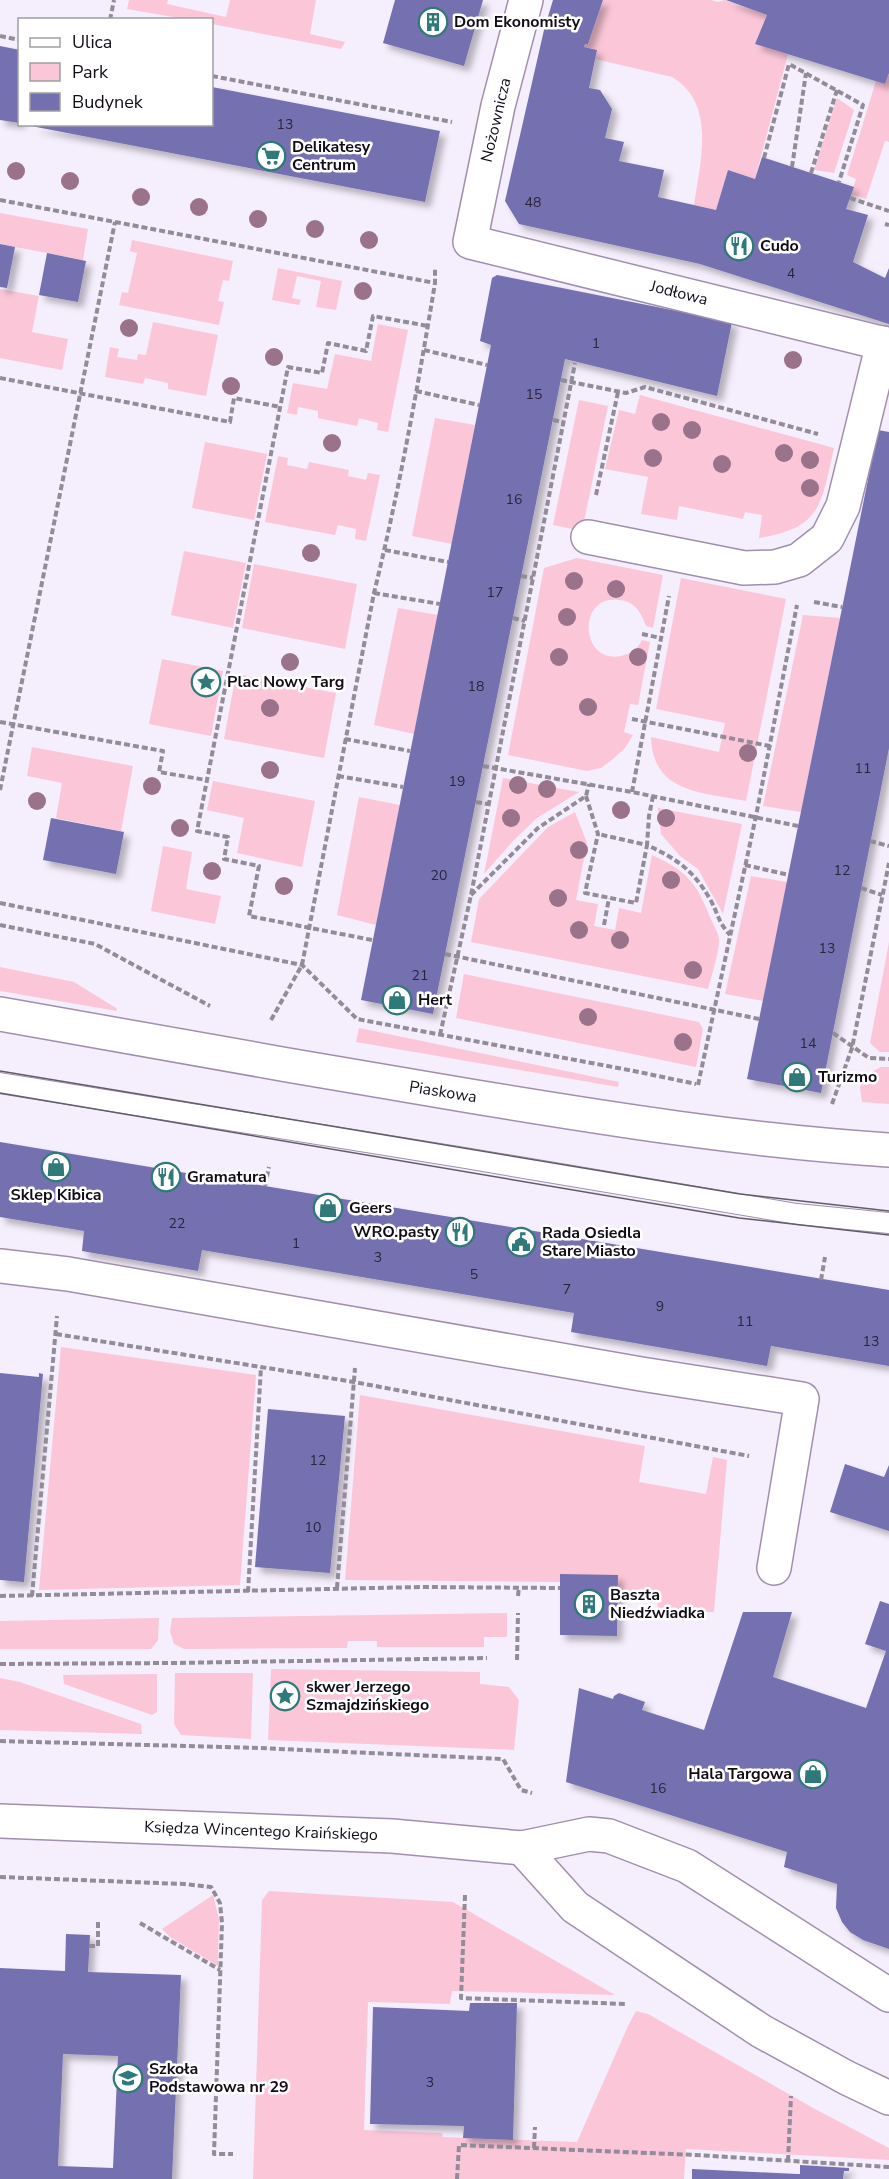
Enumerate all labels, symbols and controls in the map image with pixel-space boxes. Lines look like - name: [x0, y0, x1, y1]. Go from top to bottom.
- building icon: Dom Ekonomisty: [417, 6, 449, 38]
- place label: Dom Ekonomisty: [454, 11, 581, 33]
- legend: [18, 18, 213, 126]
- text: Ulica: [72, 30, 112, 54]
- text: Park: [72, 60, 109, 84]
- street label: Nożownicza: [476, 76, 516, 164]
- text: Budynek: [72, 90, 144, 114]
- house number: 13: [277, 115, 293, 134]
- place label: Delikatesy Centrum: [292, 136, 371, 176]
- supermarket icon: Delikatesy Centrum: [255, 140, 287, 172]
- house number: 48: [525, 193, 541, 212]
- restaurant icon: Cudo: [723, 230, 755, 262]
- place label: Cudo: [760, 235, 799, 257]
- house number: 4: [787, 264, 795, 283]
- street label: Jodłowa: [647, 275, 710, 311]
- house number: 1: [592, 334, 600, 353]
- house number: 15: [526, 385, 542, 404]
- house number: 16: [506, 490, 522, 509]
- house number: 17: [487, 583, 503, 602]
- place icon: Plac Nowy Targ: [190, 666, 222, 698]
- place label: Plac Nowy Targ: [227, 671, 344, 693]
- house number: 18: [468, 677, 484, 696]
- house number: 11: [855, 759, 871, 778]
- house number: 19: [449, 772, 465, 791]
- house number: 12: [834, 861, 850, 880]
- house number: 20: [431, 866, 447, 885]
- house number: 13: [819, 939, 835, 958]
- house number: 21: [412, 966, 428, 985]
- shop icon: Hert: [381, 984, 413, 1016]
- place label: Hert: [418, 989, 453, 1011]
- house number: 14: [800, 1034, 816, 1053]
- shop icon: Turizmo: [781, 1061, 813, 1093]
- place label: Turizmo: [818, 1066, 877, 1088]
- street label: Piaskowa: [408, 1076, 478, 1108]
- shop icon: Sklep Kibica: [40, 1151, 72, 1183]
- restaurant icon: Gramatura: [150, 1161, 182, 1193]
- place label: Gramatura: [187, 1166, 267, 1188]
- place label: Sklep Kibica: [11, 1184, 101, 1206]
- shop icon: Geers: [312, 1192, 344, 1224]
- place label: Geers: [349, 1197, 392, 1219]
- house number: 22: [169, 1214, 185, 1233]
- restaurant icon: WRO.pasty: [444, 1216, 476, 1248]
- place label: WRO.pasty: [354, 1221, 440, 1243]
- place label: Rada Osiedla Stare Miasto: [542, 1222, 641, 1262]
- public building icon: Rada Osiedla Stare Miasto: [505, 1226, 537, 1258]
- house number: 1: [292, 1234, 300, 1253]
- house number: 3: [374, 1248, 382, 1267]
- house number: 5: [470, 1265, 478, 1284]
- house number: 7: [563, 1280, 571, 1299]
- house number: 9: [656, 1297, 664, 1316]
- house number: 11: [737, 1312, 753, 1331]
- house number: 13: [863, 1332, 879, 1351]
- house number: 12: [310, 1451, 326, 1470]
- house number: 10: [305, 1518, 321, 1537]
- place label: Baszta Niedźwiadka: [610, 1584, 705, 1624]
- building icon: Baszta Niedźwiadka: [573, 1588, 605, 1620]
- place label: skwer Jerzego Szmajdzińskiego: [306, 1676, 429, 1716]
- place icon: skwer Jerzego Szmajdzińskiego: [269, 1680, 301, 1712]
- shop icon: Hala Targowa: [797, 1758, 829, 1790]
- place label: Hala Targowa: [688, 1763, 792, 1785]
- house number: 16: [650, 1779, 666, 1798]
- street label: Księdza Wincentego Kraińskiego: [144, 1816, 378, 1846]
- place label: Szkoła Podstawowa nr 29: [149, 2058, 289, 2098]
- school or university icon: Szkoła Podstawowa nr 29: [112, 2062, 144, 2094]
- house number: 3: [426, 2073, 434, 2092]

